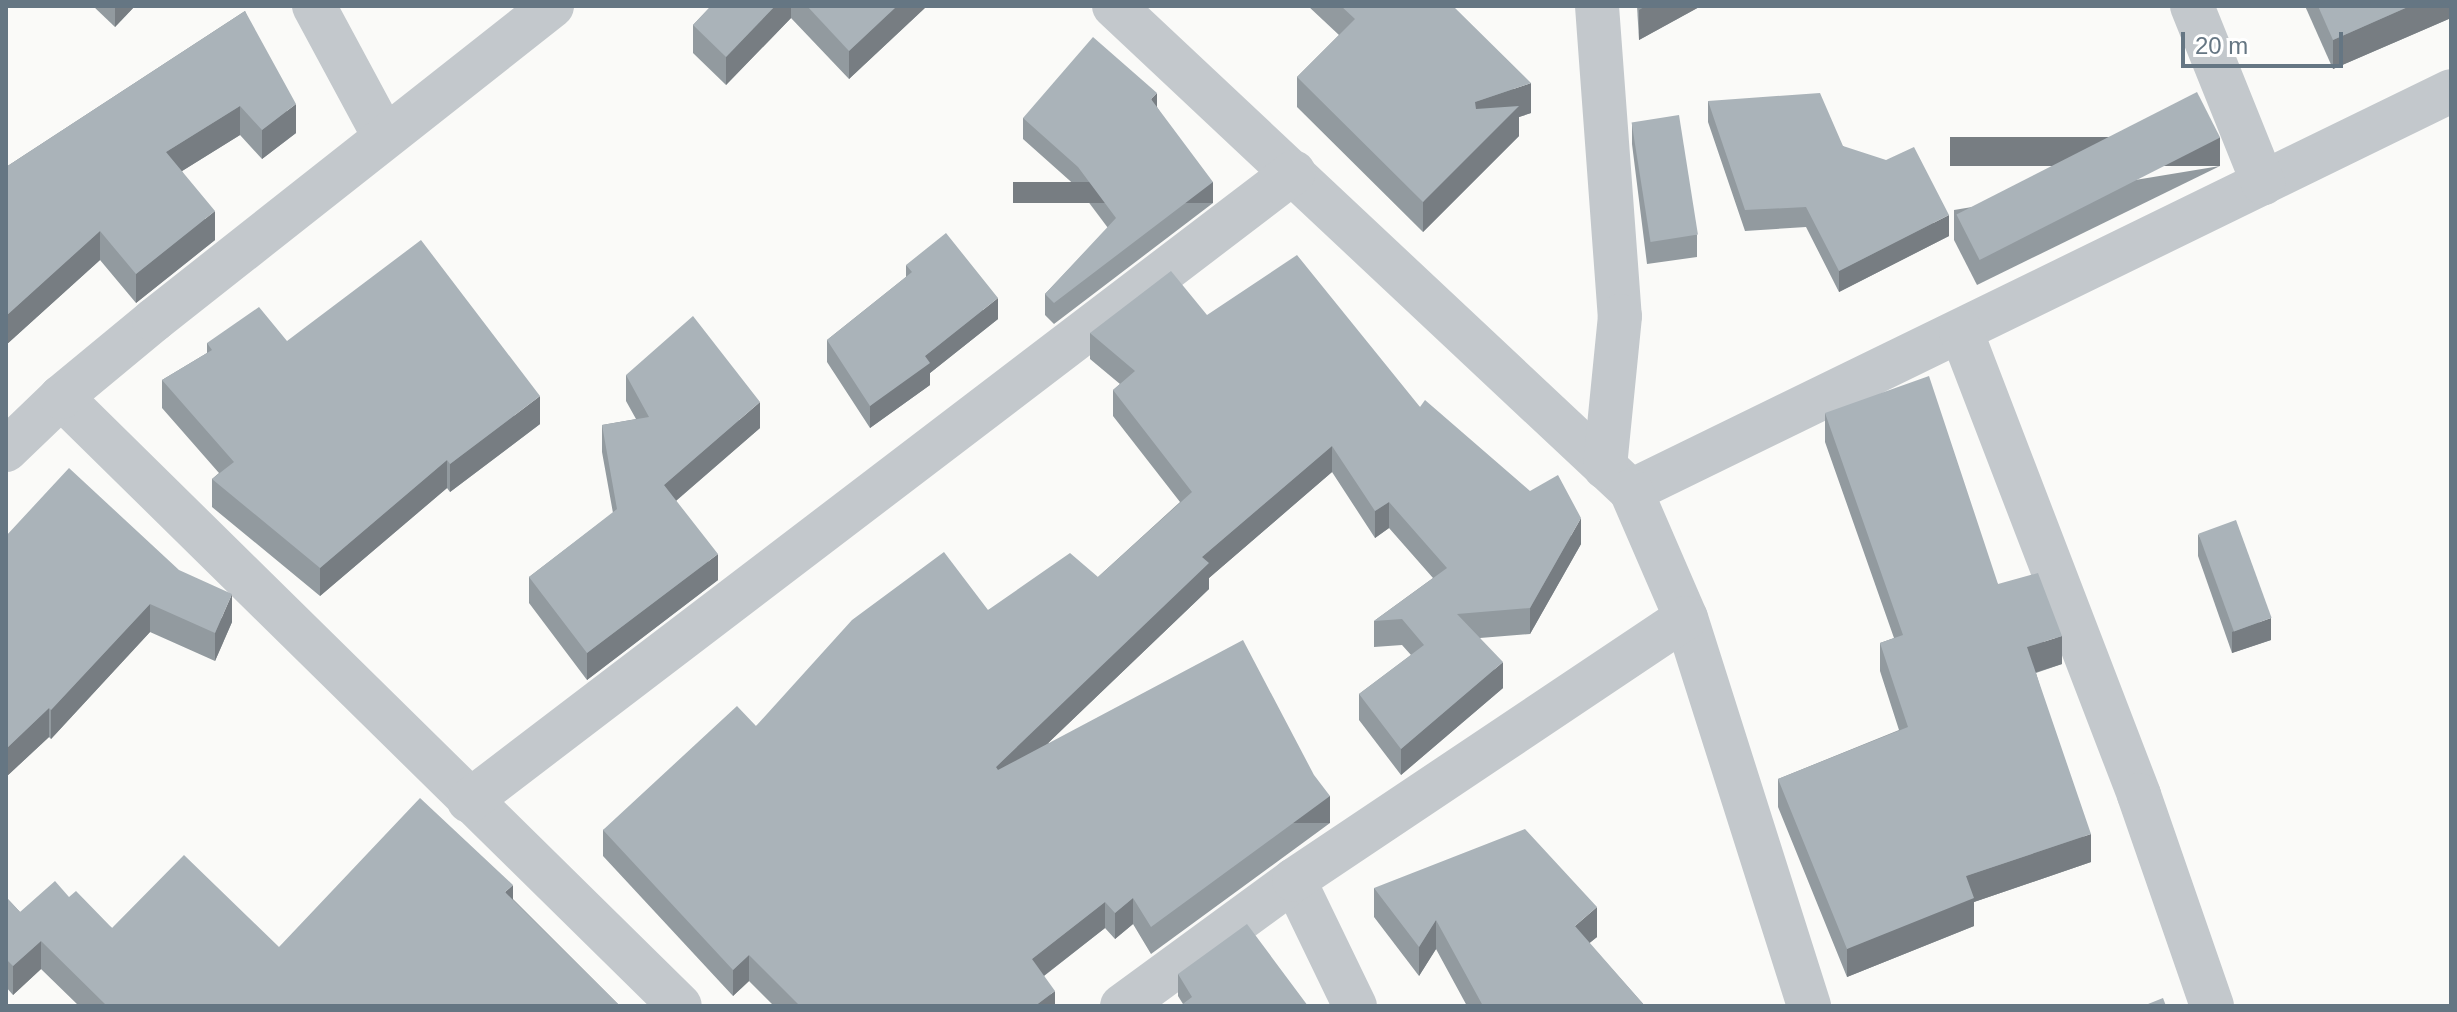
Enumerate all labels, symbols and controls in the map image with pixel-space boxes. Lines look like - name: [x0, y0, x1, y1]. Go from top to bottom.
- scale bar: [2185, 16, 2347, 66]
- text: 20 m: [2195, 32, 2248, 59]

